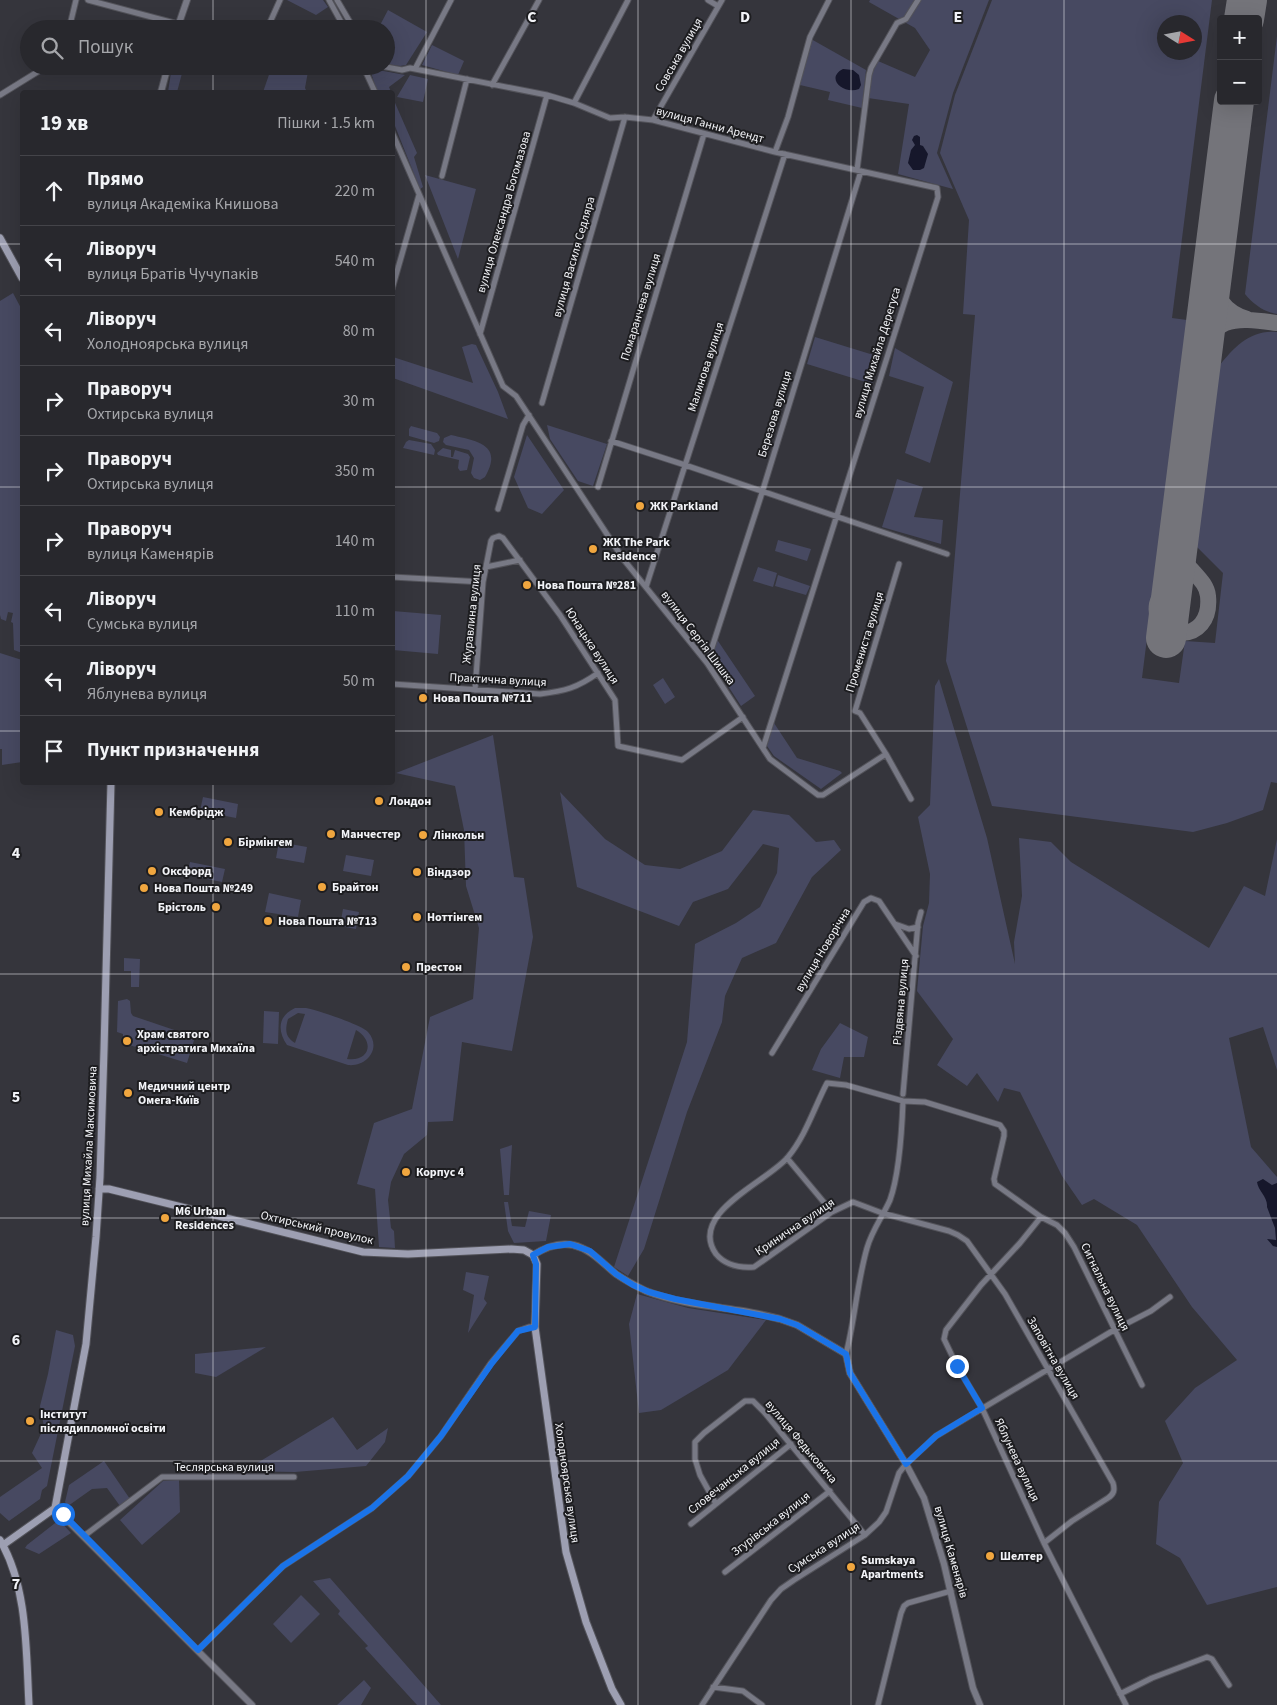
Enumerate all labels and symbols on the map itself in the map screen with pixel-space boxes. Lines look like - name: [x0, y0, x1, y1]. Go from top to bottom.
- text: C: [527, 6, 537, 28]
- text: D: [740, 6, 750, 28]
- text: E: [954, 6, 962, 28]
- street label: Совська вулиця: [651, 15, 707, 95]
- north arrow: [1157, 15, 1202, 60]
- street label: вулиця Ганни Арендт: [654, 102, 766, 148]
- street label: вулиця Олександра Богомазова: [473, 129, 535, 295]
- street label: вулиця Василя Седляра: [549, 195, 599, 319]
- street label: Помаранчева вулиця: [617, 251, 665, 363]
- street label: вулиця Михайла Дерегуса: [849, 285, 905, 421]
- street label: Малинова вулиця: [683, 320, 729, 414]
- street label: Березова вулиця: [754, 369, 796, 459]
- place label: ЖК Parkland: [650, 498, 718, 515]
- marker: ЖК Parkland: [634, 500, 646, 512]
- place label: ЖК The Park Residence: [603, 534, 670, 565]
- marker: ЖК The Park Residence: [587, 543, 599, 555]
- street label: Журавлина вулиця: [458, 563, 486, 665]
- place label: Нова Пошта №281: [537, 577, 636, 594]
- marker: Нова Пошта №281: [521, 579, 533, 591]
- street label: вулиця Сергія Шишка: [657, 587, 739, 689]
- street label: Промениста вулиця: [842, 589, 888, 695]
- street label: Юнацька вулиця: [561, 604, 623, 688]
- street label: Практична вулиця: [449, 669, 547, 691]
- place label: Нова Пошта №711: [433, 690, 532, 707]
- marker: Нова Пошта №711: [417, 692, 429, 704]
- place label: Лондон: [388, 793, 431, 810]
- marker: Лондон: [373, 795, 385, 807]
- place label: Кембрідж: [169, 804, 224, 821]
- marker: Кембрідж: [153, 806, 165, 818]
- place label: Манчестер: [341, 826, 401, 843]
- place label: Лінкольн: [432, 827, 484, 844]
- marker: Манчестер: [325, 828, 337, 840]
- marker: Лінкольн: [417, 829, 429, 841]
- place label: Бірмінгем: [238, 834, 293, 851]
- marker: Бірмінгем: [222, 836, 234, 848]
- text: 4: [12, 842, 21, 864]
- place label: Оксфорд: [162, 863, 212, 880]
- place label: Віндзор: [427, 864, 471, 881]
- marker: Оксфорд: [146, 865, 158, 877]
- marker: Віндзор: [411, 866, 423, 878]
- place label: Брайтон: [332, 879, 379, 896]
- place label: Нова Пошта №249: [154, 880, 253, 897]
- marker: Брайтон: [316, 881, 328, 893]
- marker: Нова Пошта №249: [138, 882, 150, 894]
- place label: Брістоль: [158, 899, 206, 916]
- marker: Брістоль: [210, 901, 222, 913]
- street label: вулиця Новорічна: [791, 905, 855, 995]
- place label: Ноттінгем: [427, 909, 482, 926]
- marker: Ноттінгем: [411, 911, 423, 923]
- place label: Нова Пошта №713: [278, 913, 377, 930]
- marker: Нова Пошта №713: [262, 915, 274, 927]
- street label: Різдвяна вулиця: [889, 958, 913, 1046]
- place label: Престон: [416, 959, 462, 976]
- marker: Престон: [400, 961, 412, 973]
- place label: Храм святого архістратига Михаїла: [137, 1026, 255, 1057]
- marker: Храм святого архістратига Михаїла: [121, 1035, 133, 1047]
- street label: вулиця Михайла Максимовича: [76, 1066, 102, 1226]
- place label: Медичний центр Омега-Київ: [138, 1078, 231, 1109]
- text: 5: [12, 1086, 20, 1108]
- marker: Медичний центр Омега-Київ: [122, 1087, 134, 1099]
- place label: Корпус 4: [416, 1164, 465, 1181]
- marker: Корпус 4: [400, 1166, 412, 1178]
- street label: Кринична вулиця: [752, 1194, 838, 1260]
- place label: M6 Urban Residences: [175, 1203, 234, 1234]
- street label: Охтирський провулок: [259, 1207, 375, 1249]
- marker: M6 Urban Residences: [159, 1212, 171, 1224]
- street label: Сигнальна вулиця: [1076, 1240, 1134, 1334]
- street label: Заповітна вулиця: [1022, 1313, 1084, 1403]
- text: 6: [12, 1329, 20, 1351]
- route end: [946, 1355, 969, 1378]
- street label: вулиця Федьковича: [761, 1397, 841, 1487]
- place label: Інститут післядипломної освіти: [40, 1406, 166, 1437]
- marker: Інститут післядипломної освіти: [24, 1415, 36, 1427]
- street label: Яблунева вулиця: [990, 1416, 1044, 1504]
- street label: Холодноярська вулиця: [550, 1422, 584, 1544]
- street label: Словечанська вулиця: [684, 1434, 784, 1518]
- street label: Теслярська вулиця: [174, 1459, 274, 1476]
- street label: Згурівська вулиця: [728, 1488, 814, 1560]
- route start: [52, 1503, 75, 1526]
- street label: вулиця Каменярів: [930, 1504, 972, 1600]
- street label: Сумська вулиця: [785, 1518, 863, 1578]
- place label: Шелтер: [1000, 1548, 1043, 1565]
- marker: Шелтер: [984, 1550, 996, 1562]
- place label: Sumskaya Apartments: [860, 1552, 923, 1583]
- marker: Sumskaya Apartments: [845, 1561, 857, 1573]
- text: 7: [12, 1573, 20, 1595]

